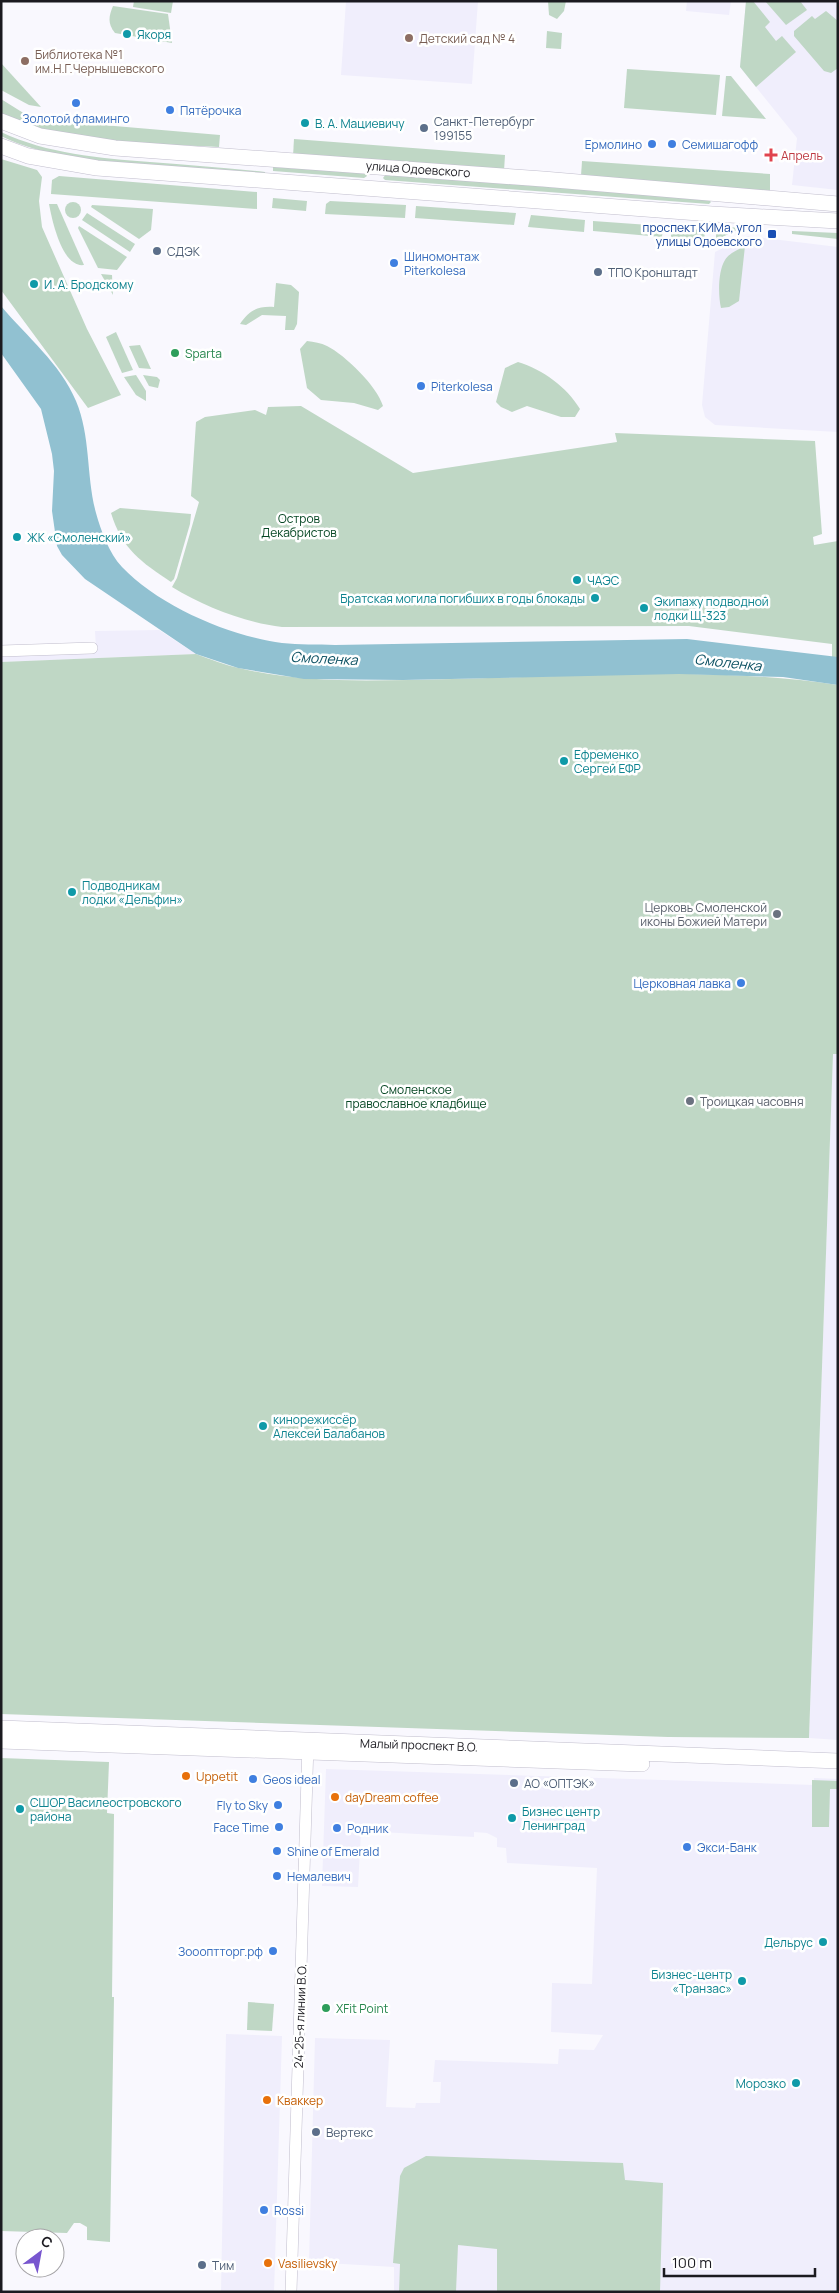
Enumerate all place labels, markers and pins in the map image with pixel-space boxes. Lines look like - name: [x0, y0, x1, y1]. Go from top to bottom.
- place label: Якоря: [137, 26, 171, 43]
- marker: Якоря: [121, 28, 133, 40]
- place label: Детский сад № 4: [419, 30, 515, 47]
- marker: Детский сад № 4: [403, 32, 415, 44]
- place label: Библиотека №1 им.Н.Г.Чернышевского: [35, 46, 164, 77]
- marker: Библиотека №1 им.Н.Г.Чернышевского: [19, 55, 31, 67]
- marker: Золотой фламинго: [70, 97, 82, 109]
- place label: Пятёрочка: [180, 102, 241, 119]
- marker: Пятёрочка: [164, 104, 176, 116]
- place label: Золотой фламинго: [22, 110, 130, 127]
- place label: Санкт-Петербург 199155: [434, 113, 535, 144]
- place label: В. А. Мациевичу: [315, 115, 405, 132]
- marker: В. А. Мациевичу: [299, 117, 311, 129]
- marker: Санкт-Петербург 199155: [418, 122, 430, 134]
- place label: Ермолино: [585, 136, 642, 153]
- place label: Семишагофф: [682, 136, 759, 153]
- marker: Ермолино: [646, 138, 658, 150]
- marker: Семишагофф: [666, 138, 678, 150]
- place label: Апрель: [781, 147, 823, 164]
- marker: Апрель: [765, 149, 777, 161]
- place label: проспект КИМа, угол улицы Одоевского: [643, 219, 762, 250]
- marker: проспект КИМа, угол улицы Одоевского: [766, 228, 778, 240]
- place label: СДЭК: [167, 243, 201, 260]
- marker: СДЭК: [151, 245, 163, 257]
- place label: Шиномонтаж Piterkolesa: [404, 248, 480, 279]
- marker: Шиномонтаж Piterkolesa: [388, 257, 400, 269]
- place label: ТПО Кронштадт: [608, 264, 698, 281]
- marker: ТПО Кронштадт: [592, 266, 604, 278]
- place label: И. А. Бродскому: [44, 276, 134, 293]
- marker: И. А. Бродскому: [28, 278, 40, 290]
- place label: Sparta: [185, 345, 222, 362]
- marker: Sparta: [169, 347, 181, 359]
- place label: Piterkolesa: [431, 378, 493, 395]
- marker: Piterkolesa: [415, 380, 427, 392]
- place label: ЖК «Смоленский»: [27, 529, 131, 546]
- marker: ЖК «Смоленский»: [11, 531, 23, 543]
- place label: ЧАЭС: [587, 572, 620, 589]
- marker: ЧАЭС: [571, 574, 583, 586]
- place label: Братская могила погибших в годы блокады: [340, 590, 585, 607]
- marker: Братская могила погибших в годы блокады: [589, 592, 601, 604]
- place label: Экипажу подводной лодки Щ-323: [654, 593, 769, 624]
- marker: Экипажу подводной лодки Щ-323: [638, 602, 650, 614]
- place label: Ефременко Сергей ЕФР: [574, 746, 641, 777]
- marker: Ефременко Сергей ЕФР: [558, 755, 570, 767]
- place label: Подводникам лодки «Дельфин»: [82, 877, 183, 908]
- marker: Подводникам лодки «Дельфин»: [66, 886, 78, 898]
- place label: Церковь Смоленской иконы Божией Матери: [640, 899, 767, 930]
- marker: Церковь Смоленской иконы Божией Матери: [771, 908, 783, 920]
- place label: Церковная лавка: [634, 975, 731, 992]
- marker: Церковная лавка: [735, 977, 747, 989]
- place label: Троицкая часовня: [700, 1093, 804, 1110]
- marker: Троицкая часовня: [684, 1095, 696, 1107]
- place label: кинорежиссёр Алексей Балабанов: [273, 1411, 386, 1442]
- marker: кинорежиссёр Алексей Балабанов: [257, 1420, 269, 1432]
- place label: Uppetit: [196, 1768, 238, 1785]
- marker: Uppetit: [180, 1770, 192, 1782]
- place label: Geos ideal: [263, 1771, 321, 1788]
- marker: Geos ideal: [247, 1773, 259, 1785]
- place label: АО «ОПТЭК»: [524, 1775, 595, 1792]
- marker: АО «ОПТЭК»: [508, 1777, 520, 1789]
- place label: dayDream coffee: [345, 1789, 438, 1806]
- marker: dayDream coffee: [329, 1791, 341, 1803]
- place label: СШОР Василеостровского района: [30, 1794, 182, 1825]
- place label: Fly to Sky: [217, 1797, 269, 1814]
- marker: Fly to Sky: [272, 1799, 284, 1811]
- marker: СШОР Василеостровского района: [14, 1803, 26, 1815]
- place label: Бизнес центр Ленинград: [522, 1803, 600, 1834]
- marker: Бизнес центр Ленинград: [506, 1812, 518, 1824]
- place label: Face Time: [214, 1819, 269, 1836]
- place label: Родник: [347, 1820, 389, 1837]
- marker: Face Time: [273, 1821, 285, 1833]
- marker: Родник: [331, 1822, 343, 1834]
- place label: Экси-Банк: [697, 1839, 758, 1856]
- marker: Экси-Банк: [681, 1841, 693, 1853]
- place label: Shine of Emerald: [287, 1843, 379, 1860]
- marker: Shine of Emerald: [271, 1845, 283, 1857]
- place label: Немалевич: [287, 1868, 351, 1885]
- marker: Немалевич: [271, 1870, 283, 1882]
- place label: Дельрус: [764, 1934, 813, 1951]
- marker: Дельрус: [817, 1936, 829, 1948]
- place label: Зоооптторг.рф: [178, 1943, 263, 1960]
- marker: Зоооптторг.рф: [267, 1945, 279, 1957]
- place label: Бизнес-центр «Транзас»: [651, 1966, 732, 1997]
- marker: Бизнес-центр «Транзас»: [736, 1975, 748, 1987]
- place label: XFit Point: [336, 2000, 389, 2017]
- marker: XFit Point: [320, 2002, 332, 2014]
- place label: Морозко: [736, 2075, 786, 2092]
- marker: Морозко: [790, 2077, 802, 2089]
- place label: Кваккер: [277, 2092, 323, 2109]
- marker: Кваккер: [261, 2094, 273, 2106]
- place label: Вертекс: [326, 2124, 373, 2141]
- marker: Вертекс: [310, 2126, 322, 2138]
- place label: Rossi: [274, 2202, 304, 2219]
- marker: Rossi: [258, 2204, 270, 2216]
- place label: Vasilievsky: [278, 2255, 338, 2272]
- place label: Тим: [212, 2257, 234, 2274]
- marker: Vasilievsky: [262, 2257, 274, 2269]
- marker: Тим: [196, 2259, 208, 2271]

